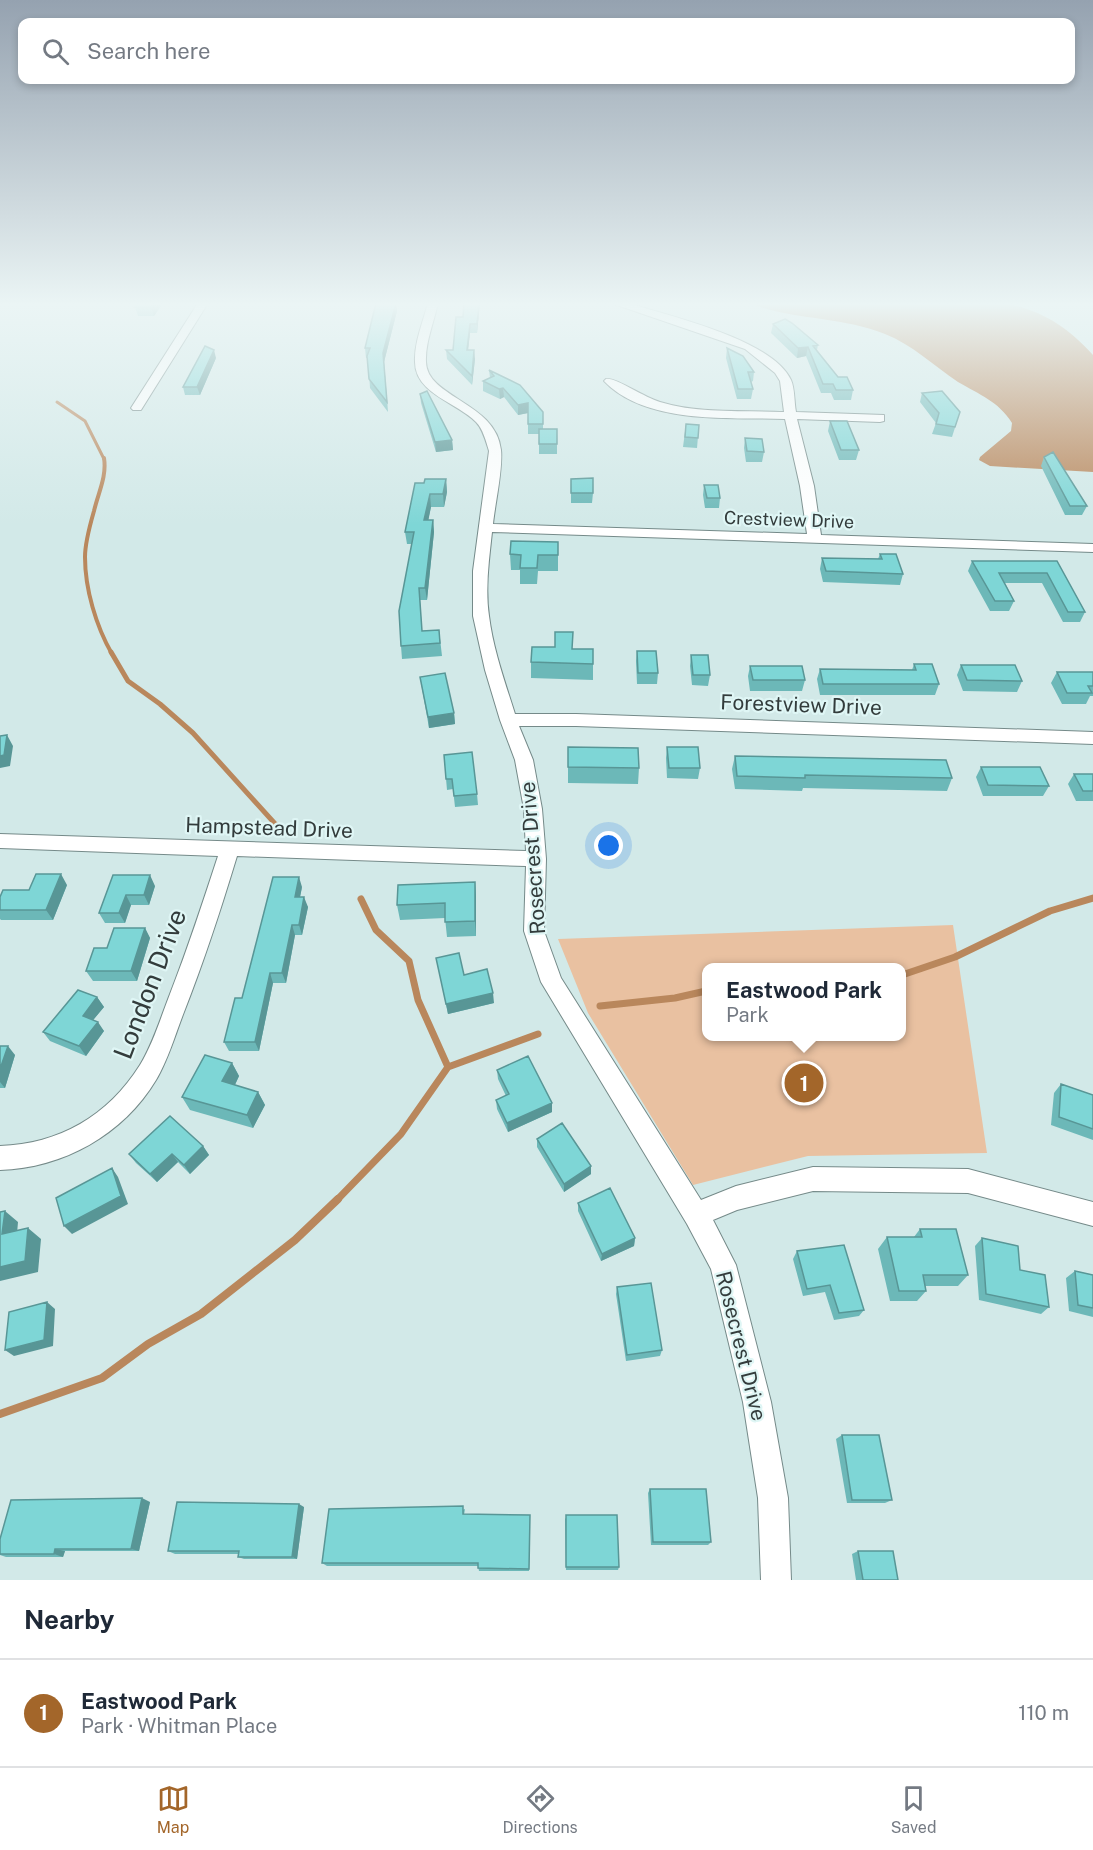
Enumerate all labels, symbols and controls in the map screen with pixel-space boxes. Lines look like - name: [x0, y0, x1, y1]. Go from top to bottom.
- search box: [18, 18, 1075, 84]
- icon: search: [39, 35, 72, 68]
- text: Search here: [87, 38, 211, 64]
- street label: Crestview Drive: [724, 507, 855, 532]
- street label: Forestview Drive: [720, 689, 882, 720]
- street label: Rosecrest Drive: [515, 781, 550, 935]
- street label: Hampstead Drive: [185, 812, 353, 843]
- your location: [594, 831, 623, 860]
- street label: London Drive: [107, 905, 192, 1063]
- popup: [702, 963, 906, 1041]
- text: Eastwood Park: [726, 977, 882, 1003]
- text: Park: [726, 1003, 769, 1027]
- pin: 1: [784, 1060, 824, 1106]
- street label: Rosecrest Drive: [711, 1269, 772, 1423]
- text: Nearby: [24, 1604, 114, 1635]
- text: Eastwood Park: [81, 1688, 237, 1714]
- text: 1: [39, 1701, 48, 1725]
- text: 110 m: [1018, 1701, 1069, 1725]
- text: Park · Whitman Place: [81, 1714, 277, 1738]
- tab: Map: [157, 1782, 190, 1837]
- tab: Directions: [503, 1782, 578, 1837]
- tab: Saved: [891, 1782, 936, 1837]

